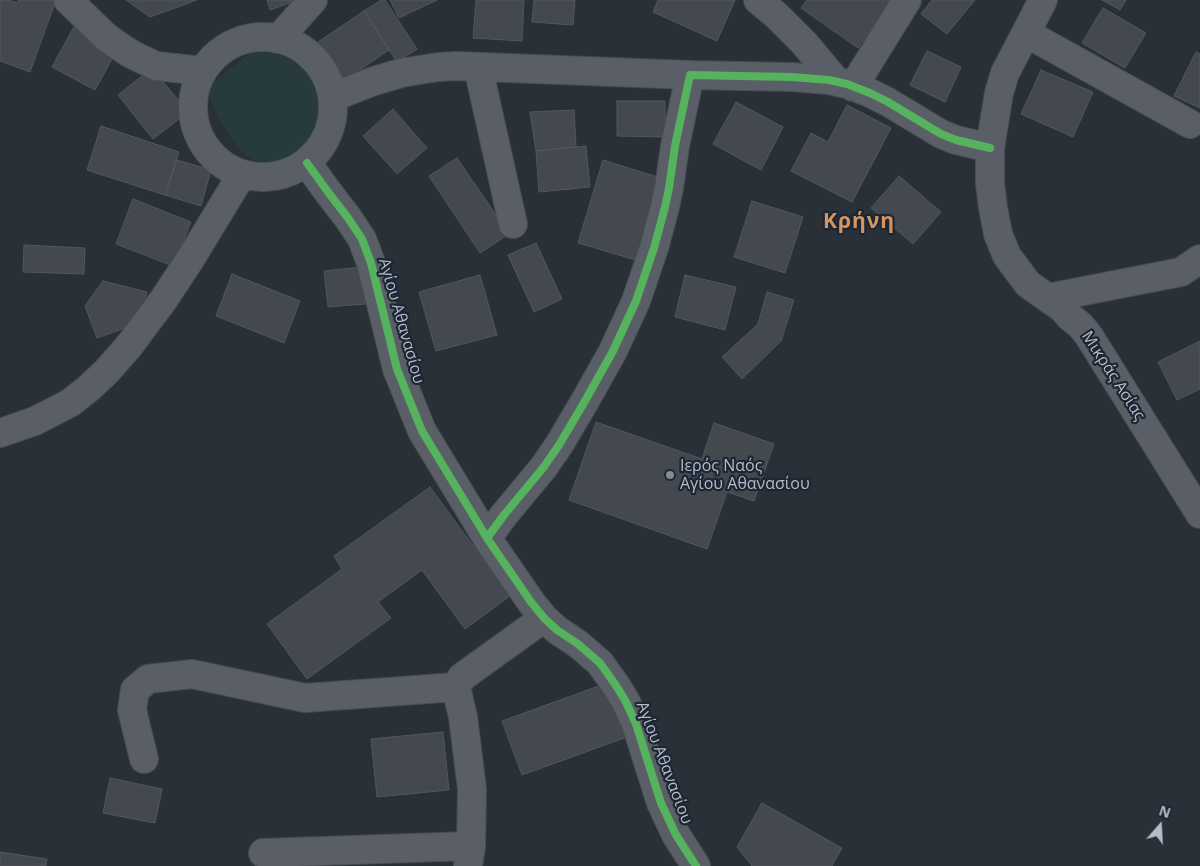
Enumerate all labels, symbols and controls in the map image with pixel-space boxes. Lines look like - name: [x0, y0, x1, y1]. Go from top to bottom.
- district label: Κρήνη: [822, 209, 896, 235]
- street label: Αγίου Αθανασίου: [374, 256, 428, 386]
- street label: Μικράς Ασίας: [1077, 328, 1149, 424]
- place label: Ιερός Ναός Αγίου Αθανασίου: [680, 456, 810, 494]
- marker: Ιερός Ναός Αγίου Αθανασίου: [664, 469, 676, 481]
- street label: Αγίου Αθανασίου: [632, 699, 696, 827]
- north arrow: [1135, 801, 1185, 851]
- text: N: [1157, 801, 1174, 822]

